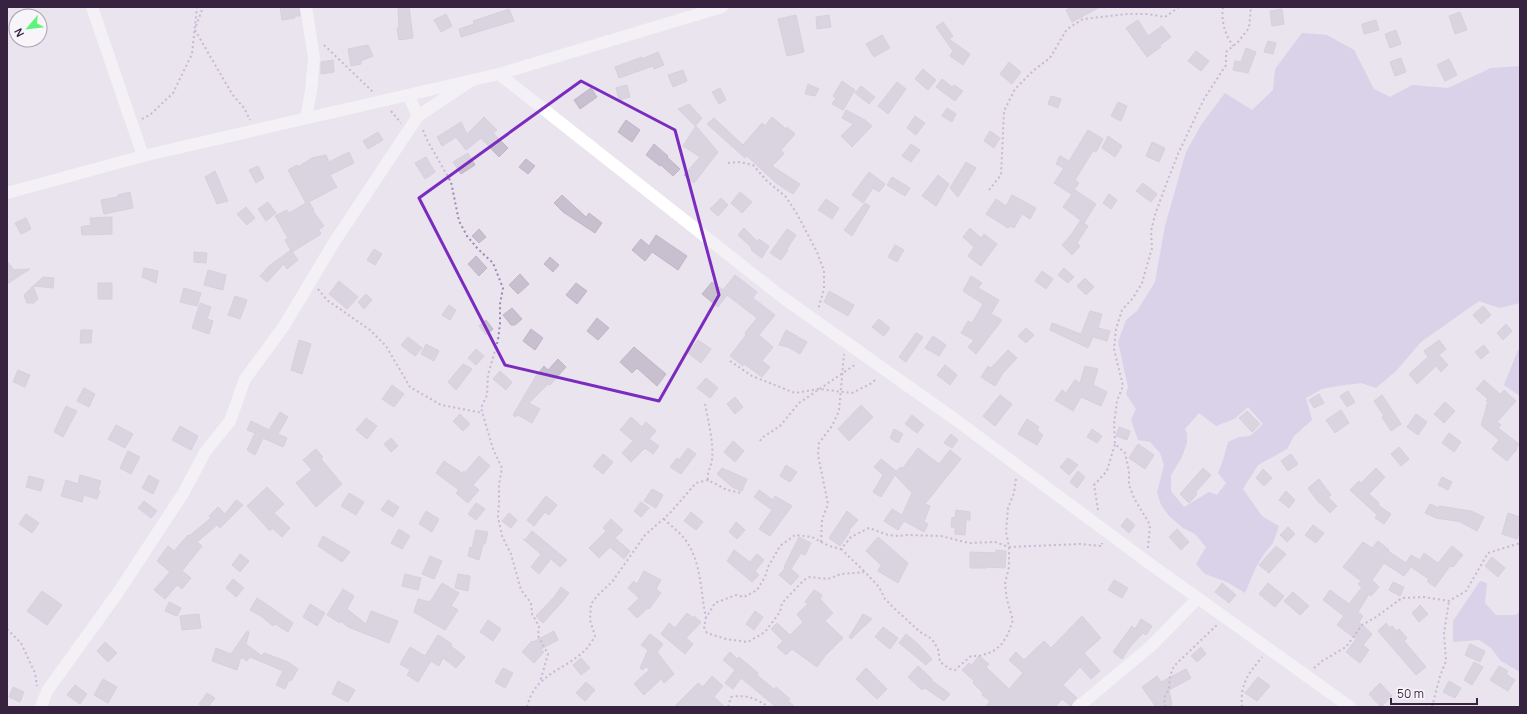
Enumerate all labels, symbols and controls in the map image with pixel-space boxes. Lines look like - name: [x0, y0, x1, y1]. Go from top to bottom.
- north arrow: [8, 8, 48, 48]
- text: N: [10, 26, 27, 40]
- scale bar: [1391, 680, 1477, 706]
- text: 50 m: [1397, 685, 1424, 702]

